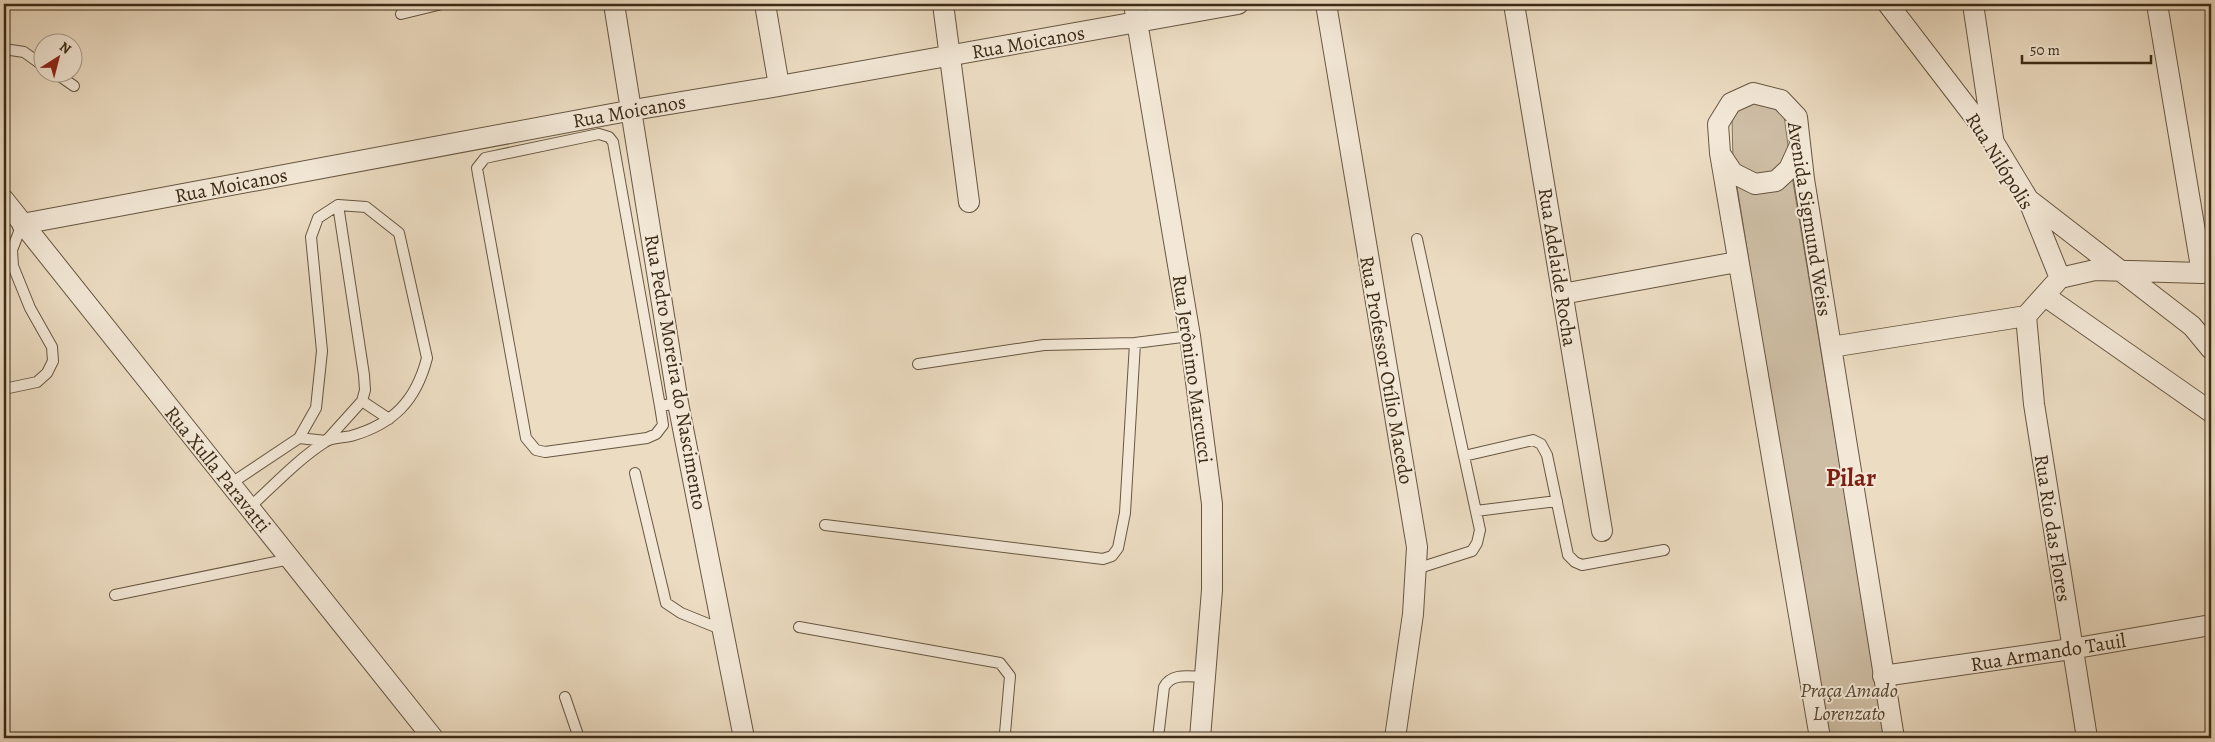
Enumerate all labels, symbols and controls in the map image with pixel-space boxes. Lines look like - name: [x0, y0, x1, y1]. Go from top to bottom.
- street label: Rua Moicanos: [969, 19, 1087, 66]
- north arrow: [32, 32, 82, 82]
- scale bar: [2022, 32, 2151, 64]
- text: N: [56, 37, 75, 59]
- text: 50 m: [2030, 40, 2060, 60]
- street label: Rua Moicanos: [570, 88, 688, 135]
- street label: Rua Nilópolis: [1959, 108, 2040, 215]
- street label: Avenida Sigmund Weiss: [1781, 119, 1838, 318]
- street label: Rua Moicanos: [172, 161, 290, 210]
- street label: Rua Adelaide Rocha: [1532, 186, 1583, 349]
- street label: Rua Pedro Moreira do Nascimento: [638, 232, 713, 512]
- street label: Rua Professor Otílio Macedo: [1353, 254, 1420, 486]
- street label: Rua Jerônimo Marcucci: [1166, 273, 1219, 465]
- street label: Rua Xulla Paravatti: [158, 400, 277, 538]
- street label: Rua Rio das Flores: [2028, 452, 2077, 604]
- district label: Pilar: [1826, 461, 1876, 495]
- street label: Rua Armando Tauil: [1969, 627, 2128, 678]
- park label: Praça Amado Lorenzato: [1800, 677, 1898, 727]

